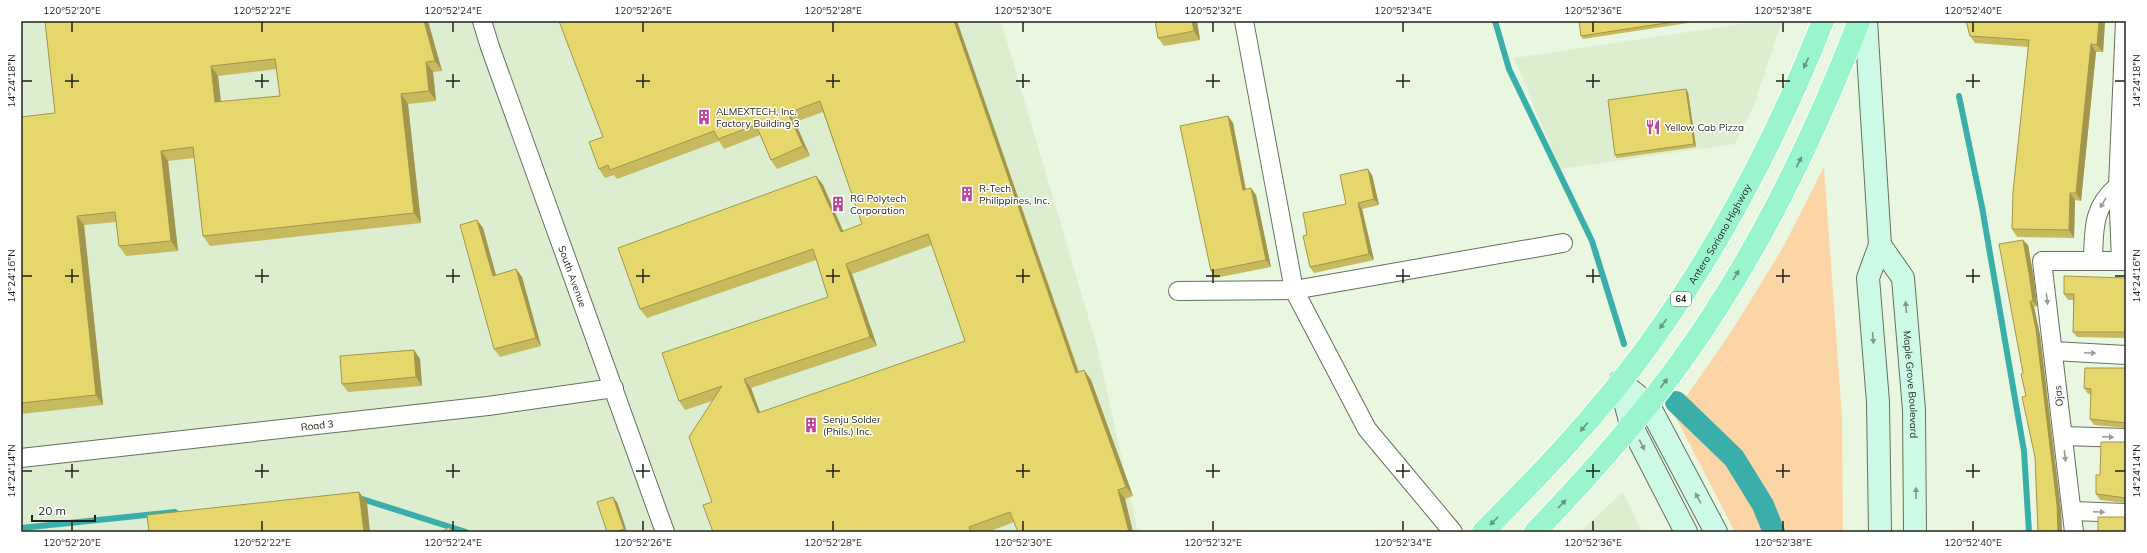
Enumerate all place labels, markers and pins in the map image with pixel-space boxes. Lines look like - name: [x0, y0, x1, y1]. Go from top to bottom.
- place label: ALMEXTECH, Inc. Factory Building 3: [716, 105, 800, 130]
- building icon: ALMEXTECH, Inc. Factory Building 3: [695, 108, 713, 126]
- restaurant icon: Yellow Cab Pizza: [1644, 118, 1662, 136]
- place label: Yellow Cab Pizza: [1664, 121, 1744, 134]
- place label: R-Tech Philippines, Inc.: [979, 182, 1050, 207]
- building icon: R-Tech Philippines, Inc.: [958, 185, 976, 203]
- place label: RG Polytech Corporation: [850, 192, 906, 217]
- building icon: RG Polytech Corporation: [829, 195, 847, 213]
- place label: Senju Solder (Phils.) Inc.: [823, 413, 881, 438]
- building icon: Senju Solder (Phils.) Inc.: [802, 416, 820, 434]

